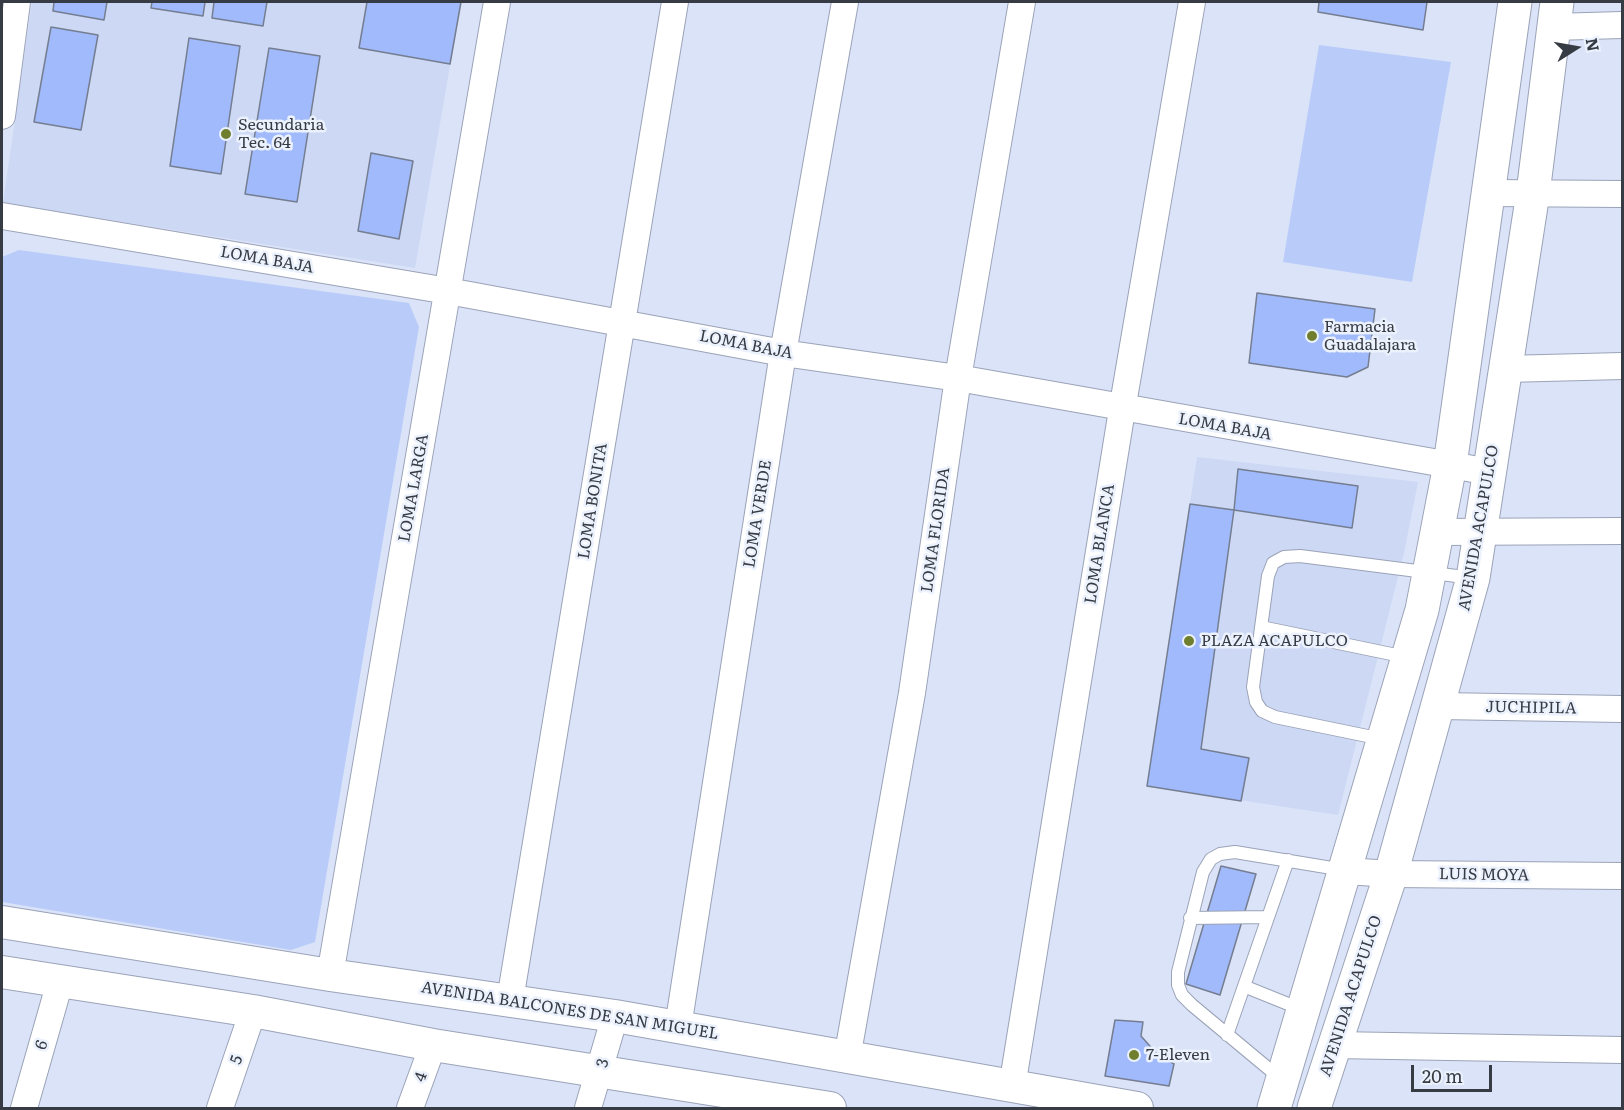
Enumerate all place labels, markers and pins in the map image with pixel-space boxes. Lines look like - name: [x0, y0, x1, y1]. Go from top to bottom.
- place label: Secundaria Tec. 64: [238, 115, 324, 153]
- marker: Secundaria Tec. 64: [219, 127, 233, 141]
- place label: Farmacia Guadalajara: [1324, 317, 1416, 355]
- marker: Farmacia Guadalajara: [1305, 329, 1319, 343]
- place label: PLAZA ACAPULCO: [1201, 631, 1348, 651]
- marker: PLAZA ACAPULCO: [1182, 634, 1196, 648]
- place label: 7-Eleven: [1146, 1045, 1210, 1065]
- marker: 7-Eleven: [1127, 1048, 1141, 1062]

